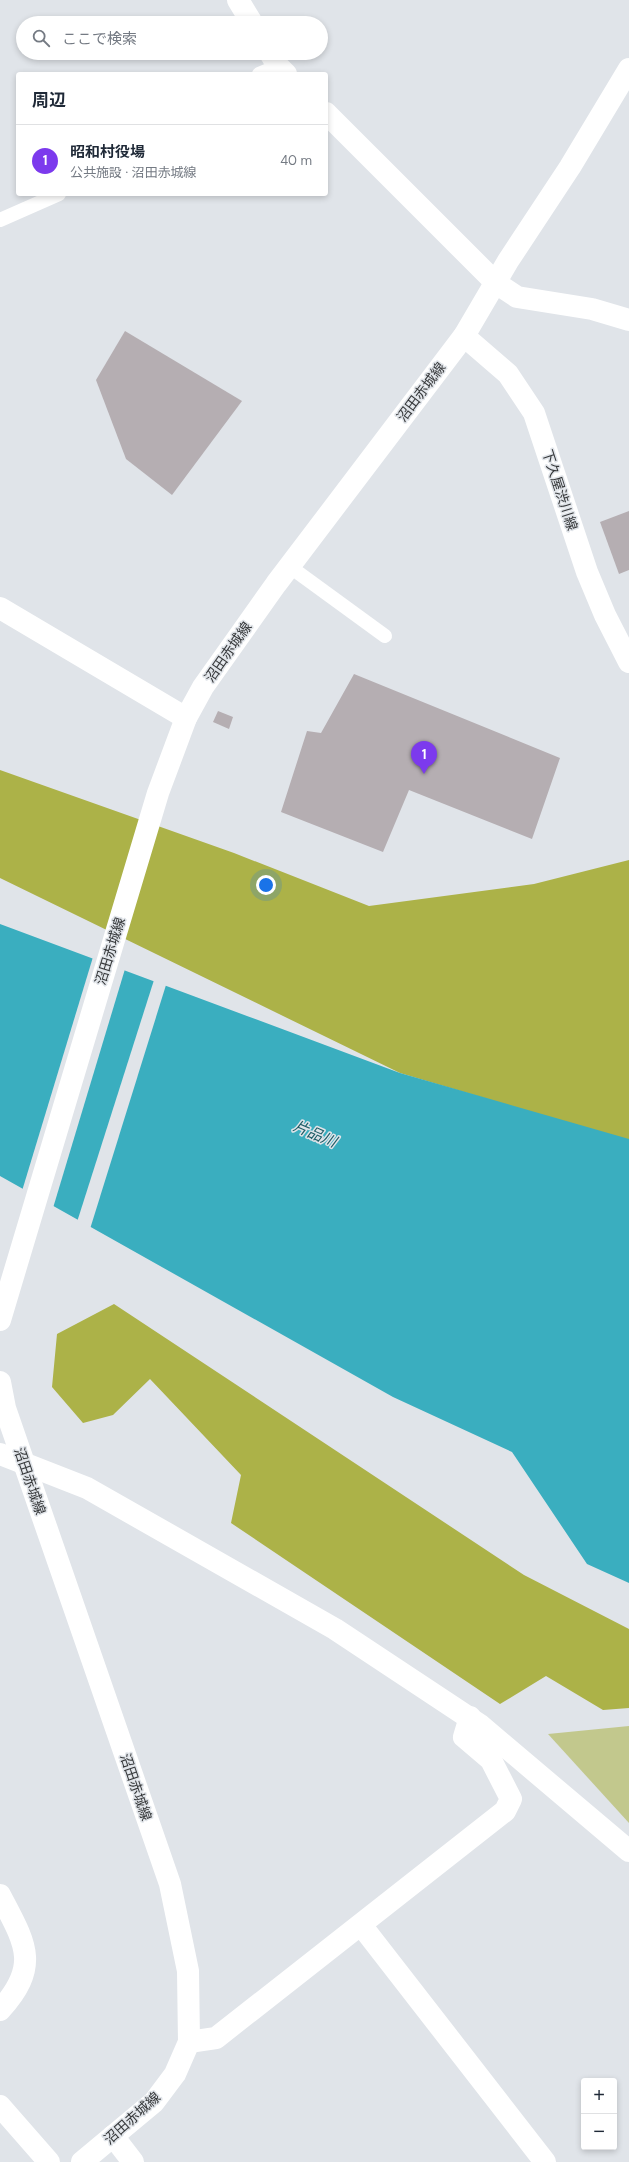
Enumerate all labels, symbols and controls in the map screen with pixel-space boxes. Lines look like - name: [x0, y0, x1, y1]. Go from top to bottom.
- search box: [16, 16, 328, 60]
- icon: search: [30, 27, 52, 49]
- text: ここで検索: [62, 29, 137, 49]
- text: 周辺: [32, 89, 66, 111]
- text: 昭和村役場: [70, 142, 145, 162]
- text: 1: [43, 152, 47, 169]
- text: 40 m: [280, 152, 312, 169]
- text: 公共施設 · 沼田赤城線: [70, 164, 197, 181]
- street label: 沼田赤城線: [393, 359, 449, 425]
- street label: 下久屋渋川線: [538, 447, 582, 533]
- street label: 沼田赤城線: [201, 618, 255, 686]
- pin: 1: [411, 741, 437, 774]
- your location: [256, 875, 276, 895]
- street label: 沼田赤城線: [91, 915, 129, 987]
- water label: 片品川: [290, 1116, 341, 1153]
- street label: 沼田赤城線: [10, 1445, 50, 1517]
- street label: 沼田赤城線: [116, 1751, 156, 1823]
- map controls: [581, 2078, 617, 2150]
- button: +: [581, 2078, 617, 2114]
- street label: 沼田赤城線: [100, 2088, 164, 2148]
- button: −: [581, 2114, 617, 2150]

